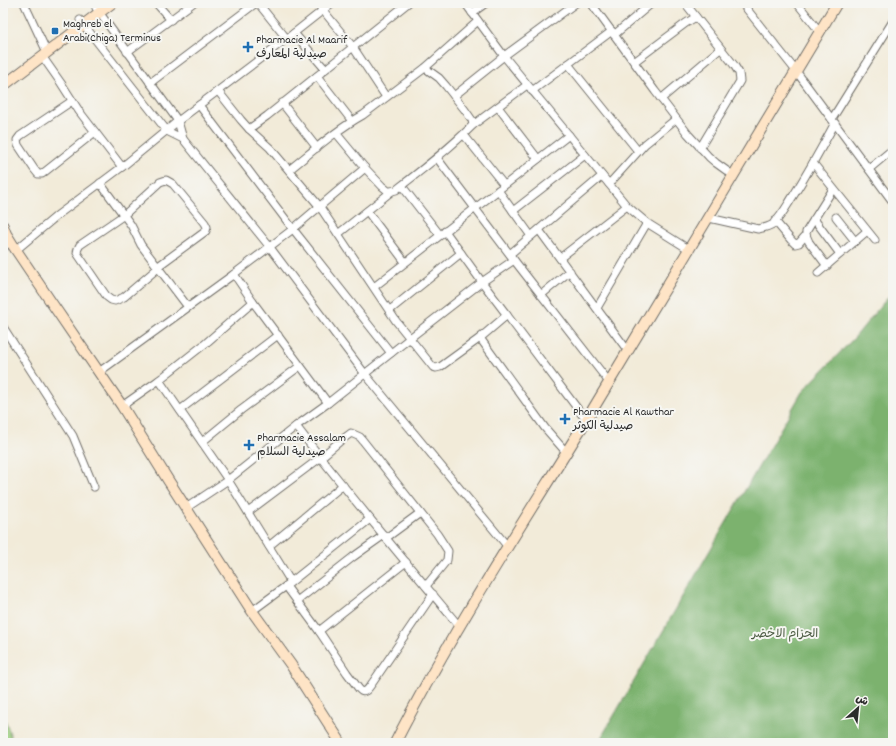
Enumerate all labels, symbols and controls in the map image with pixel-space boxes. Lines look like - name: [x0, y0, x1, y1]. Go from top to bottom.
- place label: Maghreb el Arabi(Chiga) Terminus: [63, 16, 161, 47]
- marker: Maghreb el Arabi(Chiga) Terminus: [50, 26, 60, 36]
- place label: Pharmacie Al Maarif صيدلية المعارف: [256, 32, 348, 63]
- marker: Pharmacie Al Maarif صيدلية المعارف: [243, 42, 253, 52]
- place label: Pharmacie Al Kawthar صيدلية الكوثر: [572, 404, 675, 435]
- marker: Pharmacie Al Kawthar صيدلية الكوثر: [560, 414, 570, 424]
- place label: Pharmacie Assalam صيدلية السلام: [257, 430, 346, 461]
- marker: Pharmacie Assalam صيدلية السلام: [244, 440, 254, 450]
- park label: الحزام الاخضر: [751, 626, 818, 643]
- north arrow: [838, 688, 878, 728]
- text: ش: [853, 691, 871, 711]

